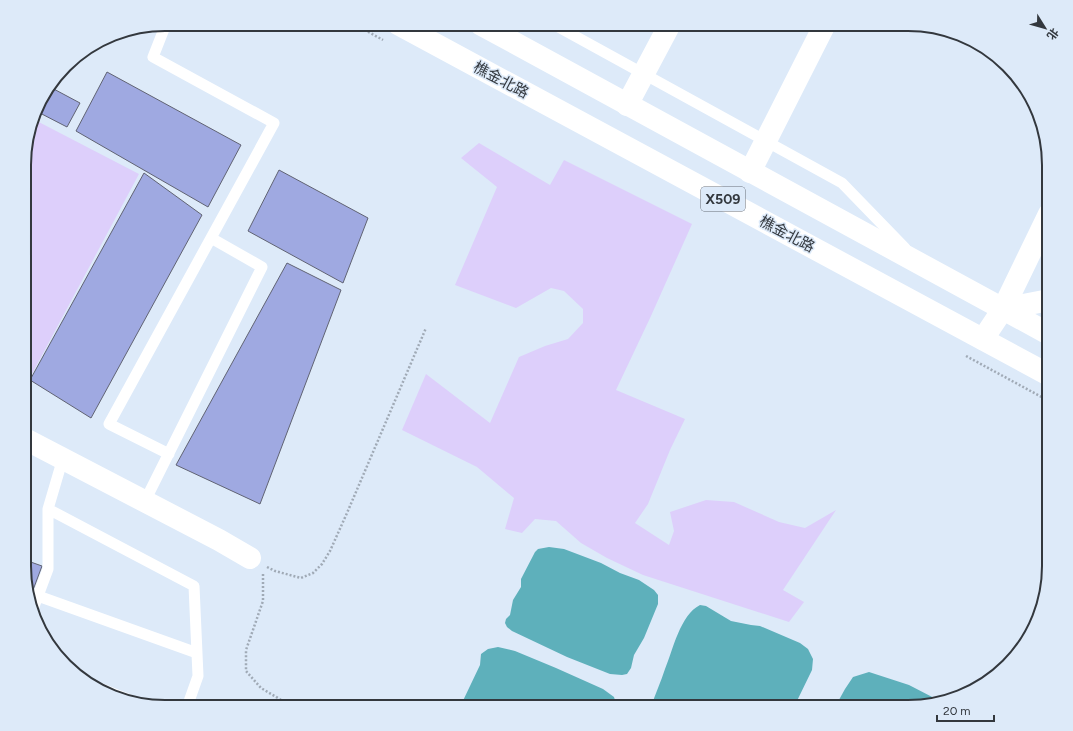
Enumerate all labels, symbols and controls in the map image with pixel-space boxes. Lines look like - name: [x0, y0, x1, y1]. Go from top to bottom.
- north arrow: [1025, 8, 1065, 48]
- text: 北: [1044, 25, 1061, 42]
- street label: 樵金北路: [470, 58, 532, 102]
- road number: X509: [701, 187, 745, 211]
- street label: 樵金北路: [756, 212, 818, 256]
- scale bar: [937, 697, 994, 723]
- text: 20 m: [943, 704, 971, 718]

